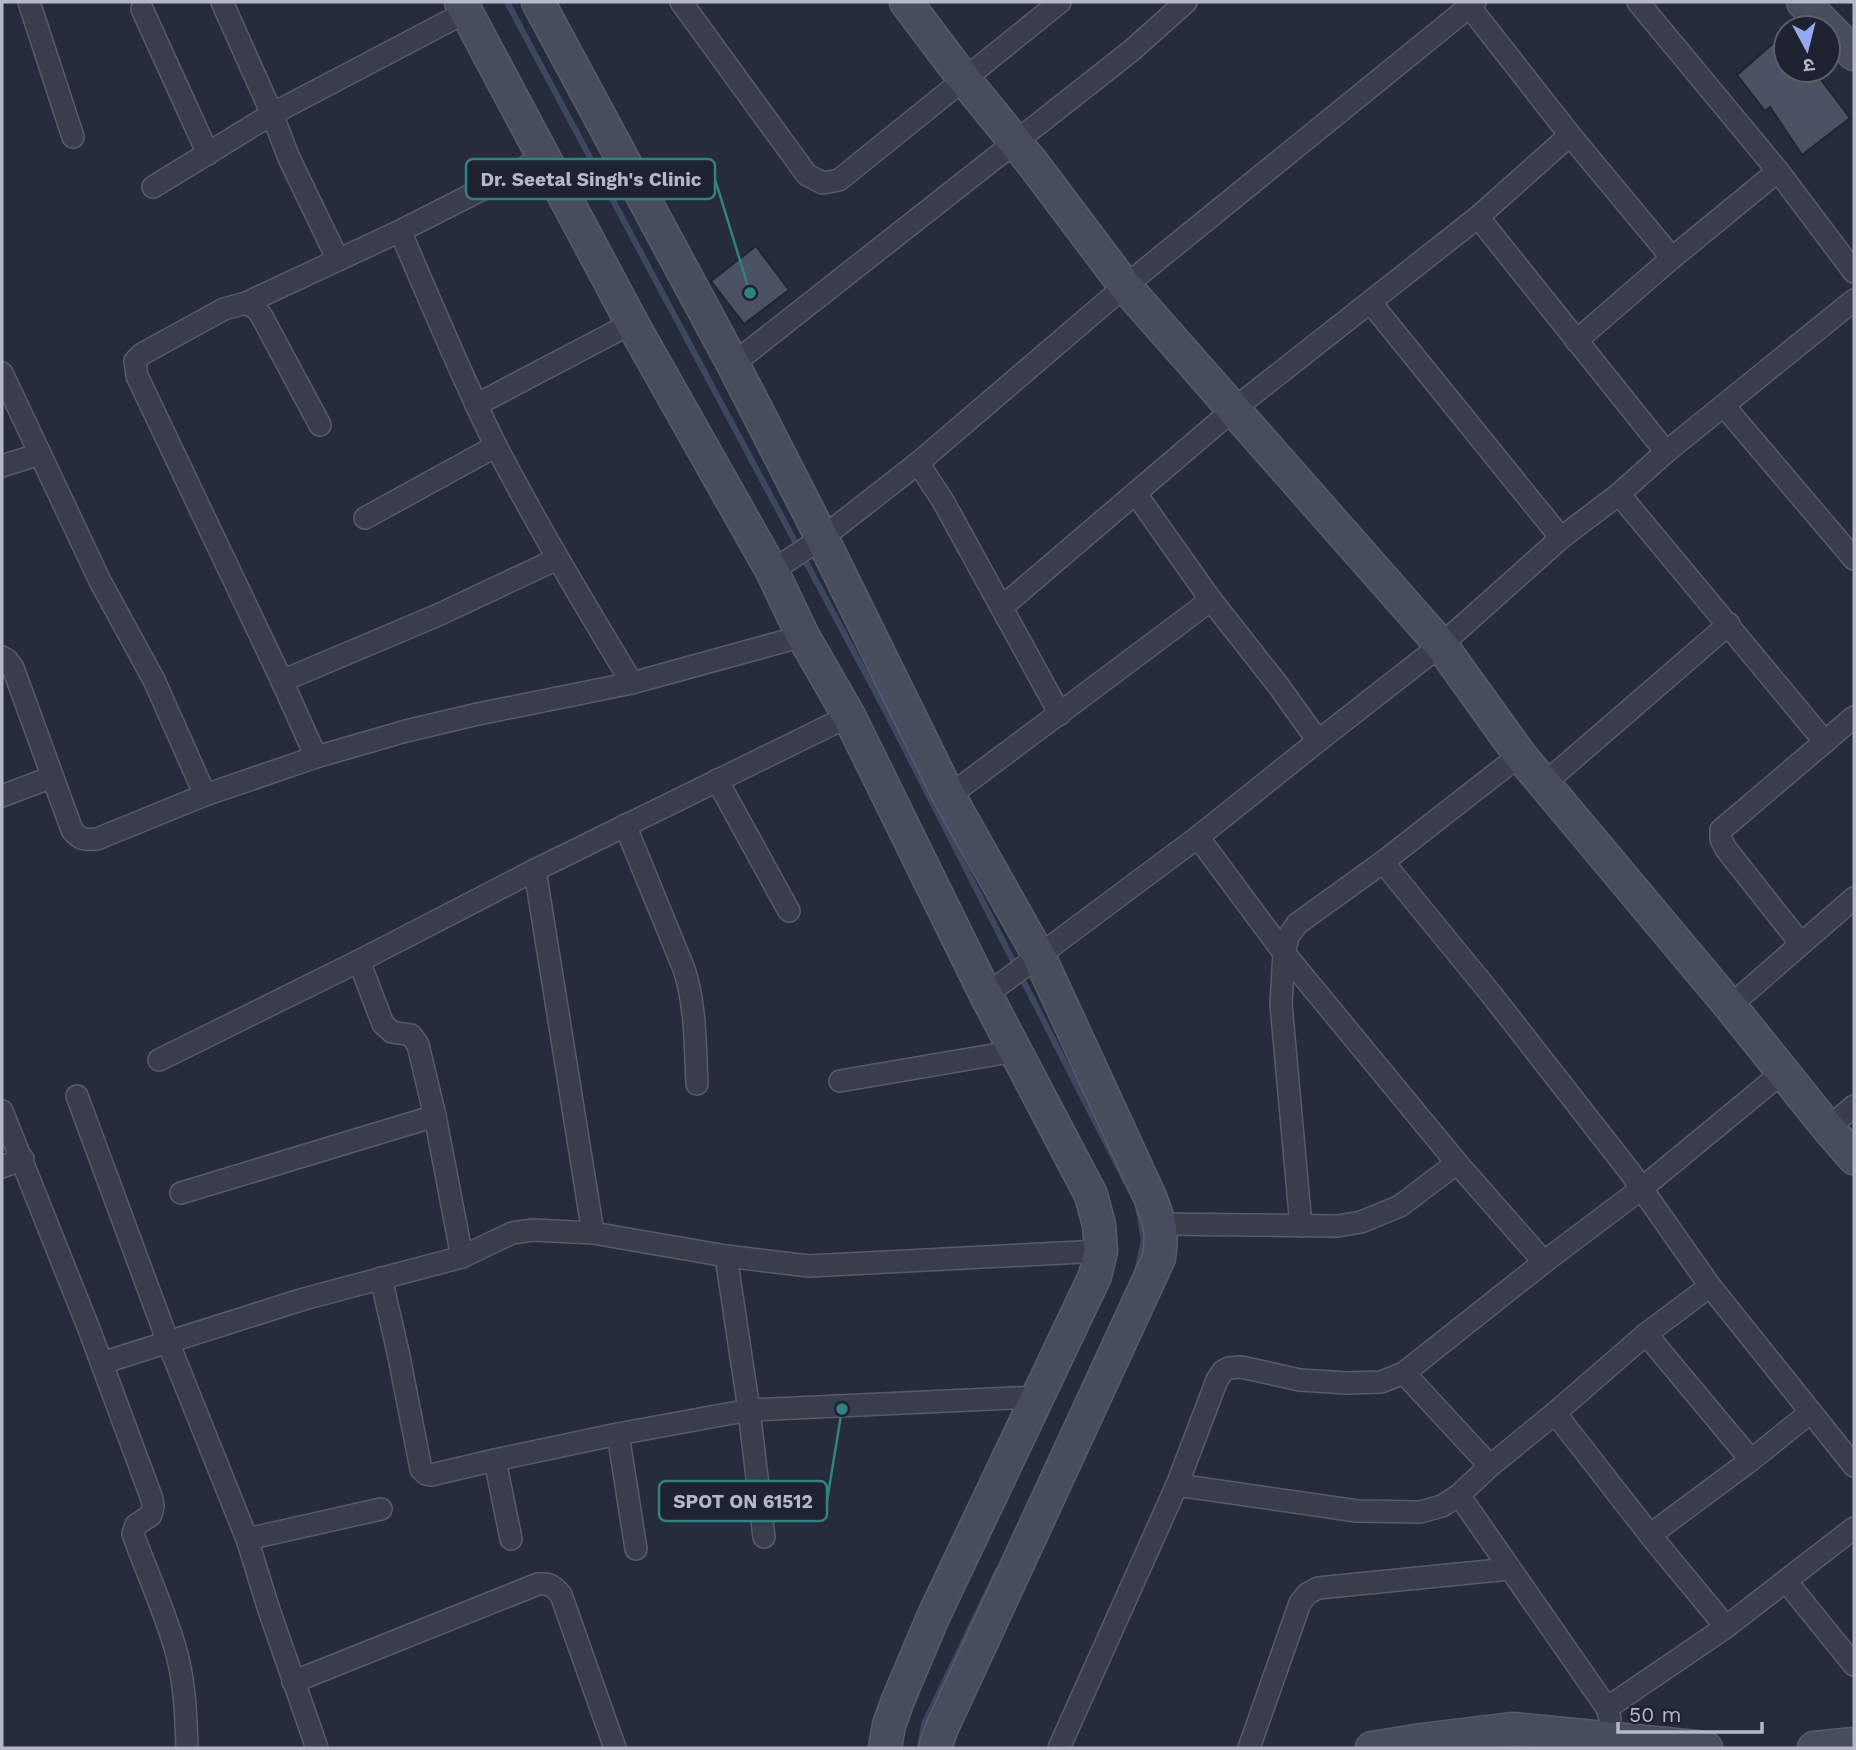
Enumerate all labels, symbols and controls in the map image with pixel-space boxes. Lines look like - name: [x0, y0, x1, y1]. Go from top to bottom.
- north arrow: [1772, 14, 1842, 84]
- text: उ: [1801, 53, 1816, 78]
- callout: Dr. Seetal Singh's Clinic: [466, 159, 715, 199]
- text: Dr. Seetal Singh's Clinic: [480, 168, 702, 191]
- callout: SPOT ON 61512: [659, 1481, 827, 1521]
- text: SPOT ON 61512: [673, 1490, 813, 1513]
- scale bar: [1618, 1690, 1762, 1734]
- text: 50 m: [1629, 1702, 1681, 1727]

